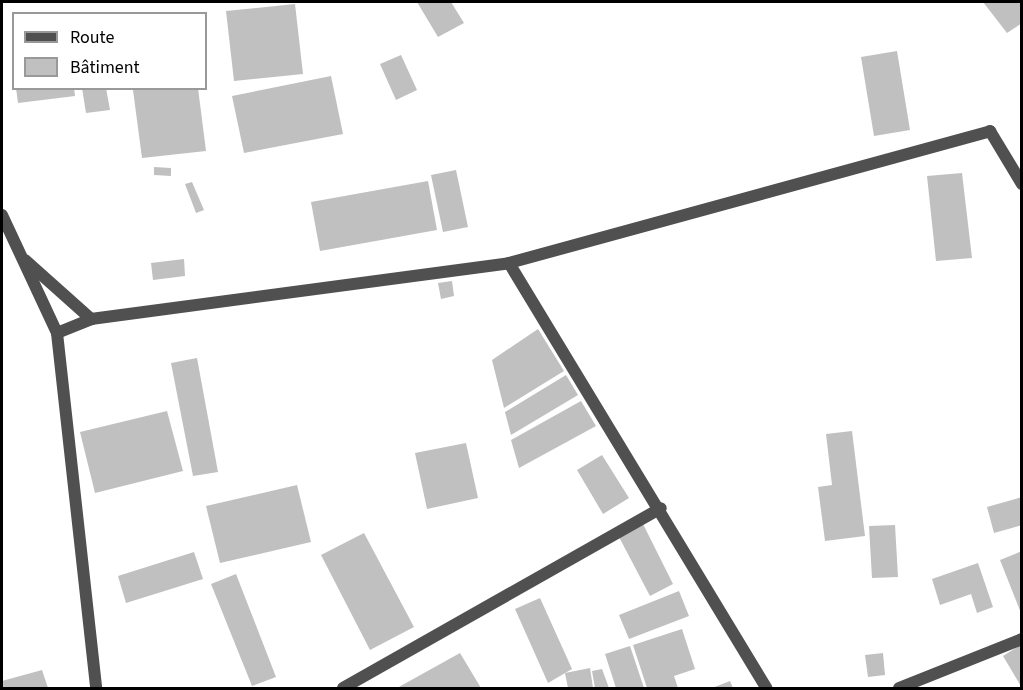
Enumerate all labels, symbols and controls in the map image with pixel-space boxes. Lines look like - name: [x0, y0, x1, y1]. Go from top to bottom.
- legend: [12, 12, 207, 90]
- text: Route: [70, 25, 114, 50]
- text: Bâtiment: [70, 55, 140, 80]

